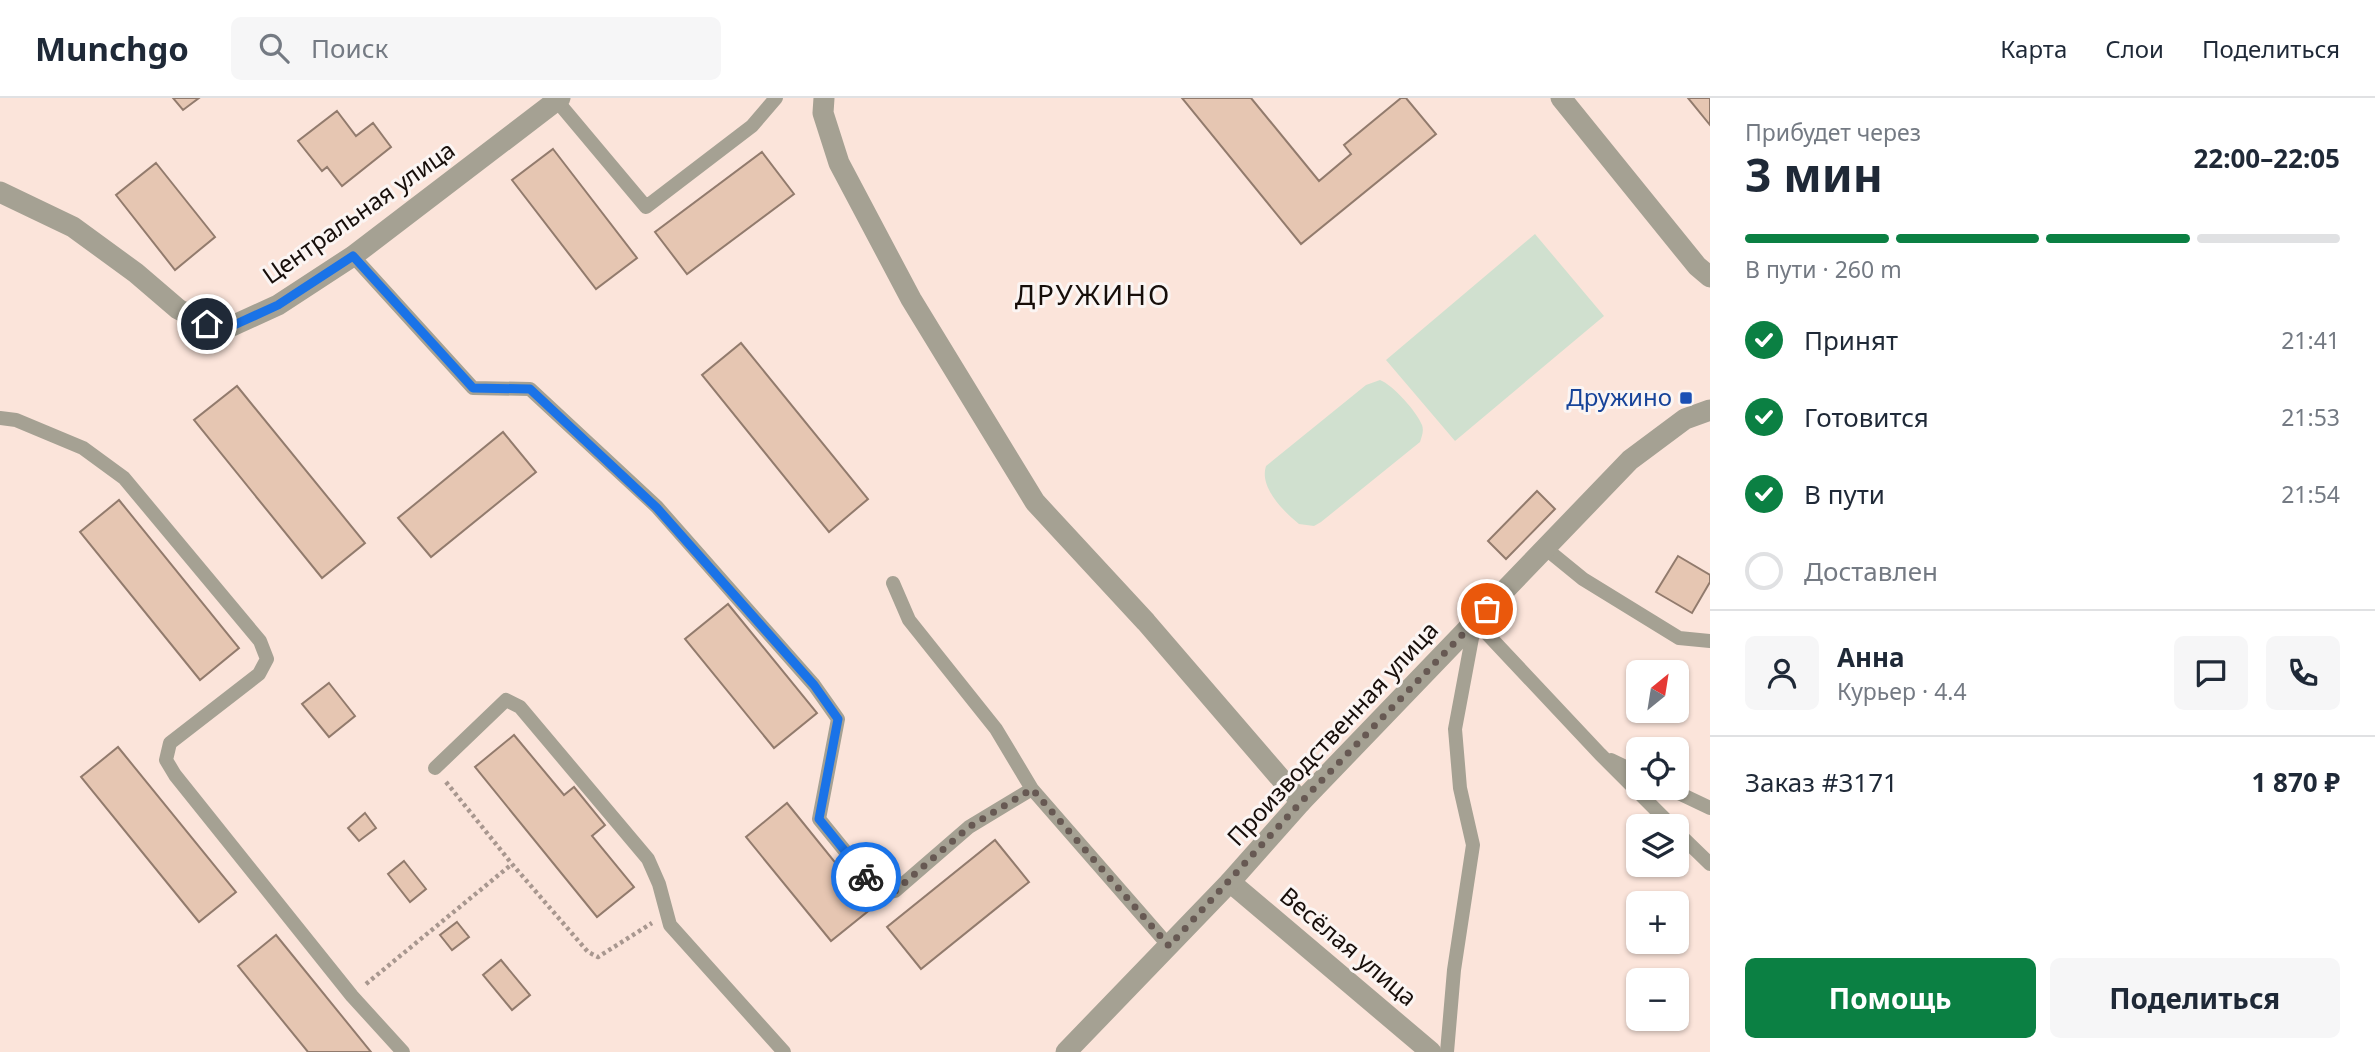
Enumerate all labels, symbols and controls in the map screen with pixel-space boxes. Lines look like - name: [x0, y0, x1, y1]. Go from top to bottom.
- search box: [231, 17, 721, 80]
- text: Munchgo: [35, 26, 189, 71]
- icon: search: [255, 29, 293, 67]
- text: Поиск: [311, 30, 388, 66]
- text: Карта: [2000, 32, 2067, 65]
- text: Слои: [2105, 32, 2164, 65]
- text: Поделиться: [2202, 32, 2340, 65]
- text: Прибудет через: [1745, 116, 1921, 148]
- street label: Центральная улица: [255, 133, 461, 291]
- text: 22:00–22:05: [2193, 140, 2340, 176]
- text: 3 мин: [1745, 143, 1883, 205]
- text: В пути · 260 m: [1745, 253, 1902, 285]
- district label: ДРУЖИНО: [1015, 275, 1171, 313]
- pin: [177, 294, 237, 354]
- icon: home: [188, 305, 226, 343]
- icon: check: [1745, 321, 1783, 359]
- text: Принят: [1804, 322, 1898, 358]
- text: 21:41: [2281, 324, 2340, 356]
- place label: Дружино: [1566, 380, 1672, 413]
- marker: Дружино: [1678, 390, 1694, 406]
- icon: check: [1745, 398, 1783, 436]
- text: Готовится: [1804, 399, 1929, 435]
- text: 21:53: [2281, 401, 2340, 433]
- icon: check: [1745, 475, 1783, 513]
- text: В пути: [1804, 476, 1885, 512]
- text: 21:54: [2281, 478, 2340, 510]
- text: Доставлен: [1804, 553, 1938, 589]
- pin: [1457, 579, 1517, 639]
- icon: bag: [1468, 590, 1506, 628]
- street label: Производственная улица: [1219, 614, 1445, 852]
- button: person: [1745, 636, 1819, 710]
- button: chat: [2174, 636, 2248, 710]
- button: phone: [2266, 636, 2340, 710]
- text: Анна: [1837, 639, 1905, 675]
- north arrow: [1626, 660, 1689, 723]
- map controls: [1626, 660, 1689, 1031]
- text: Курьер · 4.4: [1837, 675, 1967, 707]
- button: locate: [1626, 737, 1689, 800]
- text: Заказ #3171: [1745, 764, 1898, 800]
- text: 1 870 ₽: [2251, 764, 2340, 800]
- button: layers: [1626, 814, 1689, 877]
- courier: [831, 842, 901, 912]
- icon: bike: [847, 858, 885, 896]
- street label: Весёлая улица: [1274, 879, 1424, 1013]
- button: +: [1626, 891, 1689, 954]
- button: Помощь: [1745, 958, 2036, 1038]
- button: Поделиться: [2050, 958, 2340, 1038]
- button: −: [1626, 968, 1689, 1031]

